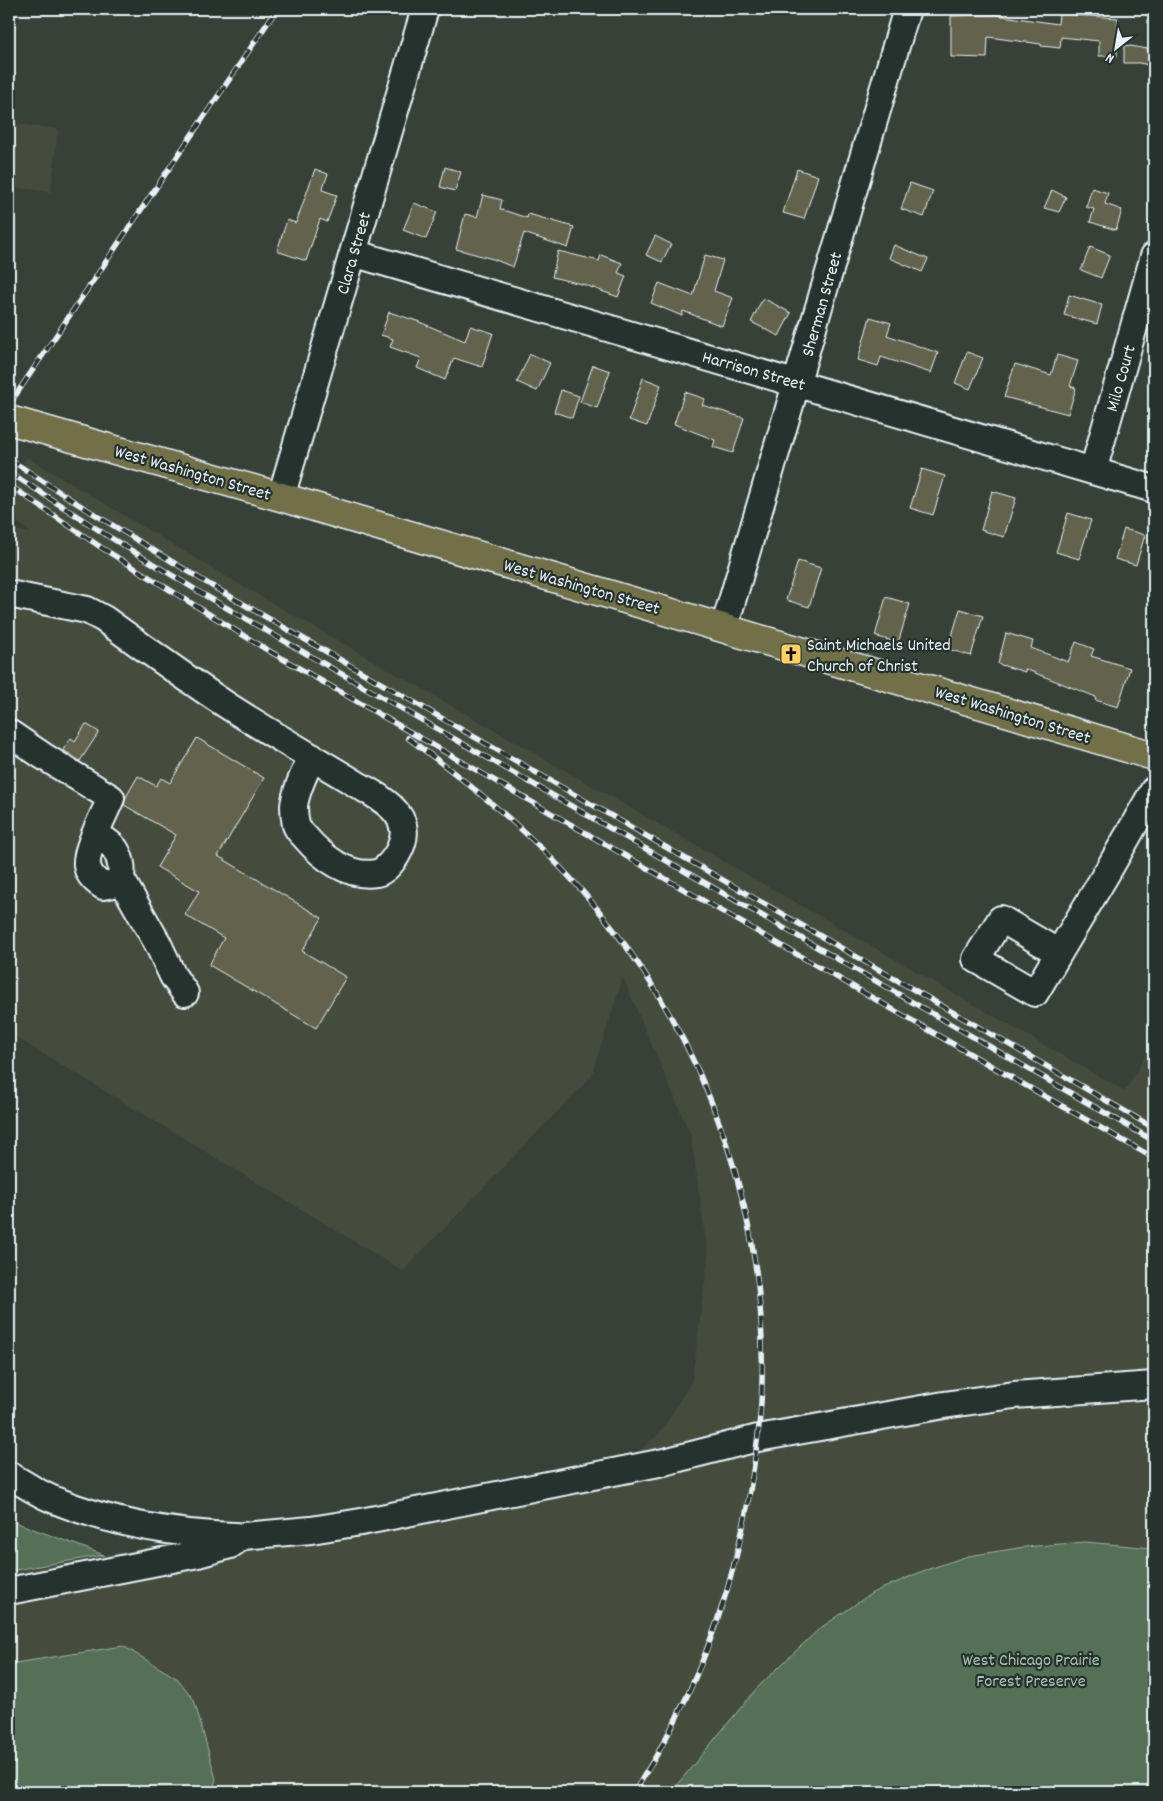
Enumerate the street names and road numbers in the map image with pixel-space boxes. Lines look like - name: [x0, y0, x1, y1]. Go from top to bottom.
- street label: Clara Street: [332, 209, 379, 298]
- street label: Sherman Street: [797, 249, 850, 360]
- street label: Milo Court: [1101, 342, 1144, 415]
- street label: Harrison Street: [699, 346, 808, 399]
- street label: West Washington Street: [111, 440, 274, 509]
- street label: West Washington Street: [500, 554, 663, 623]
- street label: West Washington Street: [931, 681, 1093, 752]

